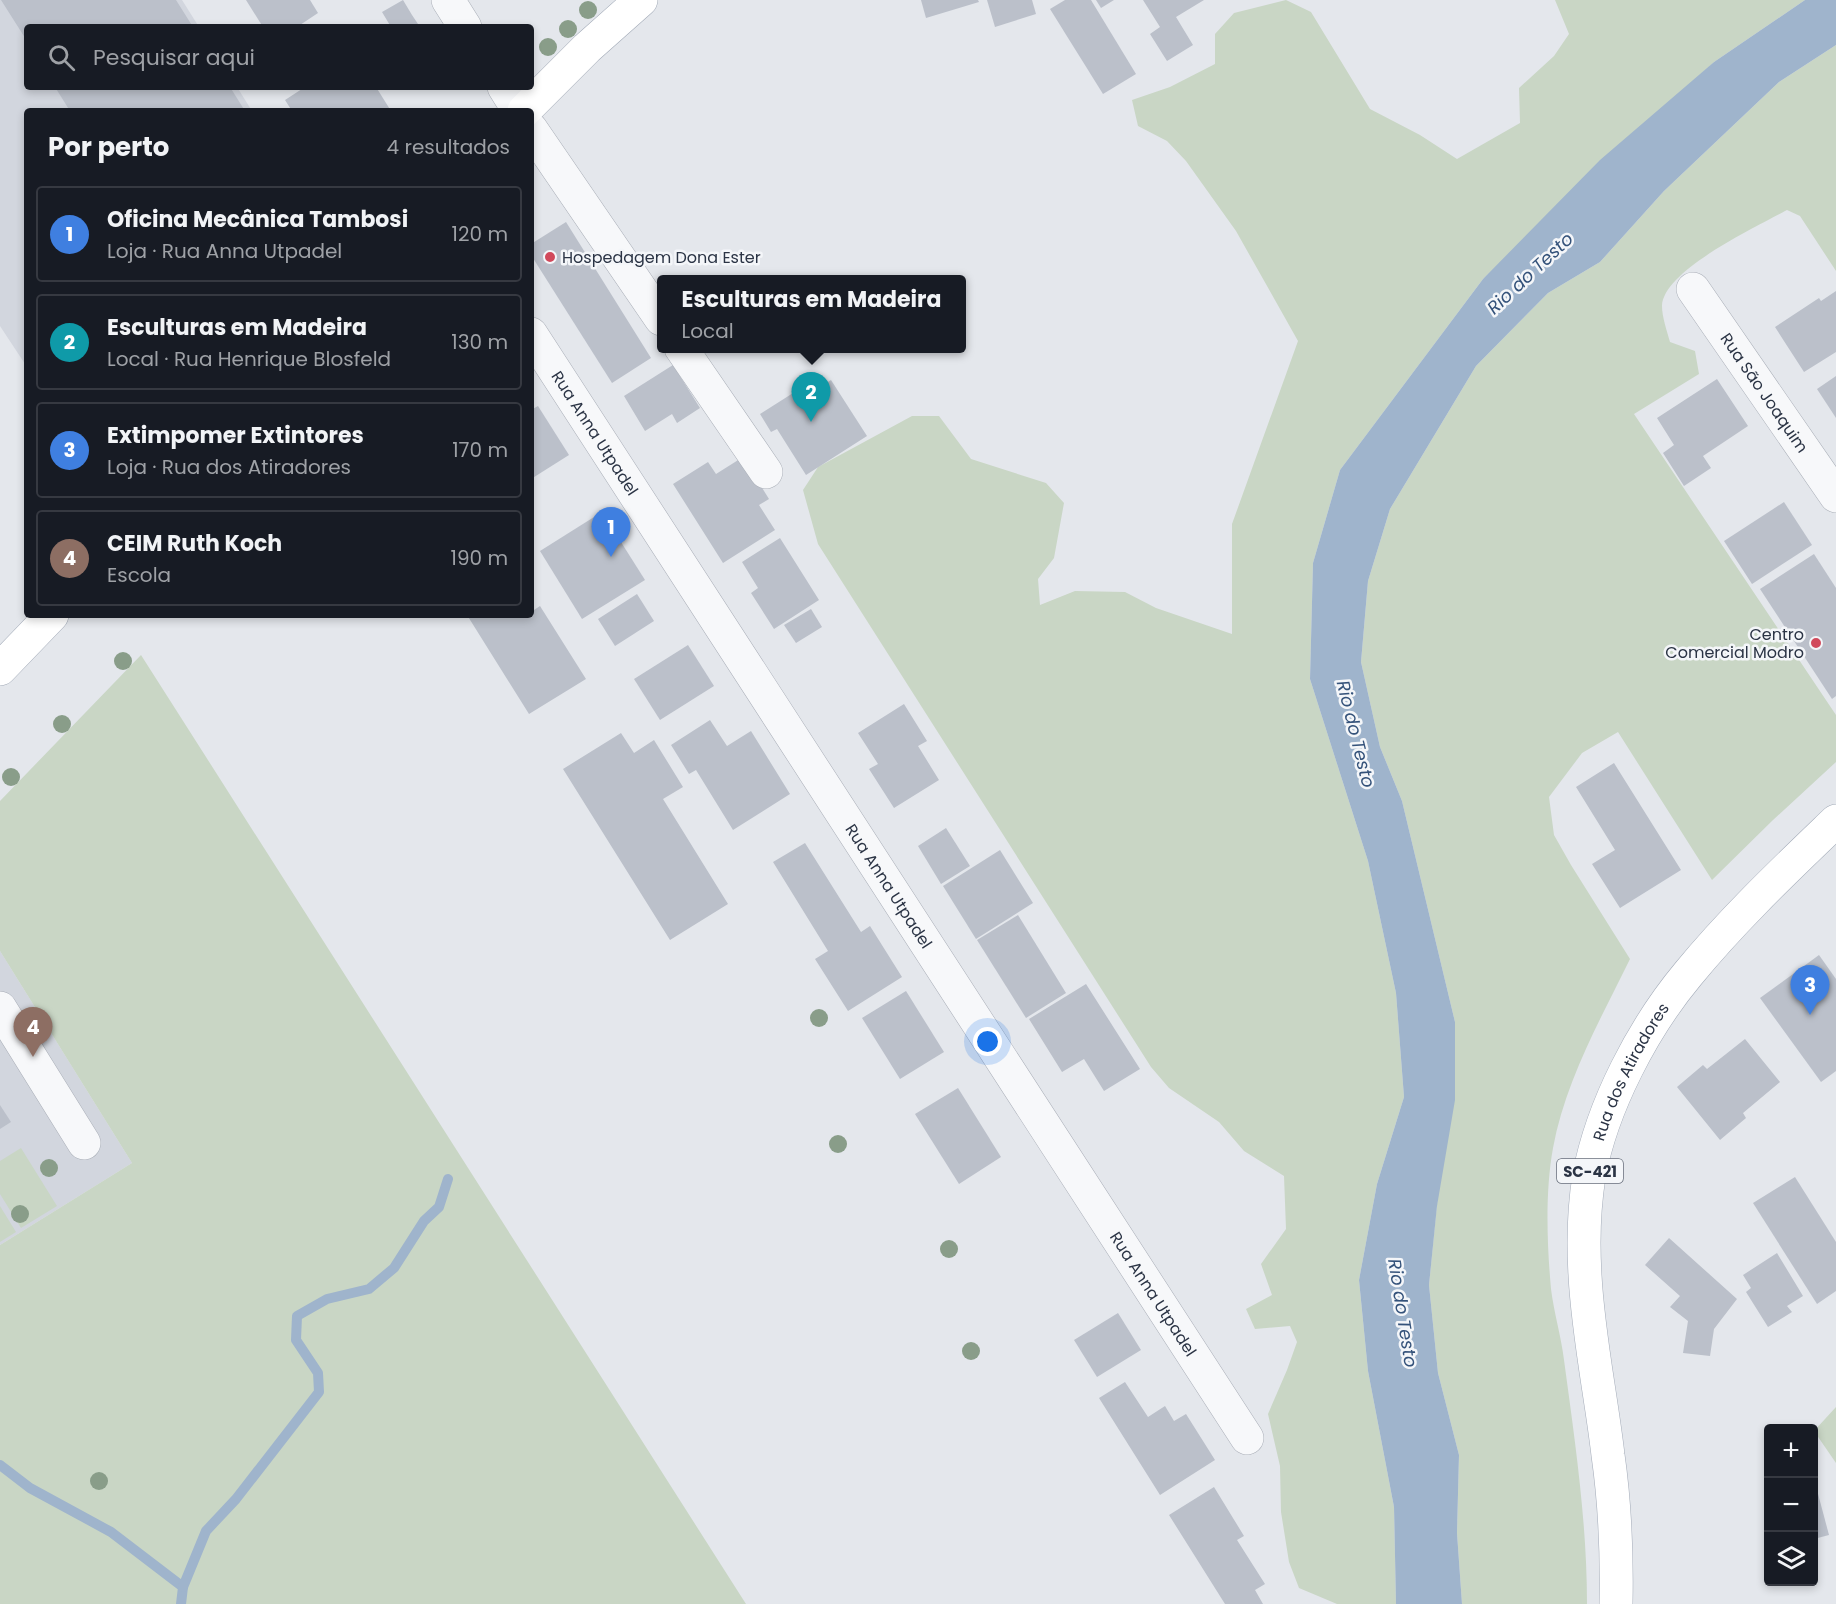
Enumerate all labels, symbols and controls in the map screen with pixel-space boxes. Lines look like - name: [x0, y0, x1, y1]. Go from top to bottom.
- search box: [24, 24, 534, 90]
- icon: search: [45, 41, 78, 74]
- text: Pesquisar aqui: [93, 42, 255, 73]
- text: Por perto: [48, 129, 169, 165]
- text: 4 resultados: [387, 133, 510, 161]
- text: Oficina Mecânica Tambosi: [107, 204, 408, 235]
- text: 1: [66, 220, 73, 248]
- text: 120 m: [452, 220, 508, 248]
- water label: Rio do Testo: [1481, 226, 1579, 320]
- text: Loja · Rua Anna Utpadel: [107, 237, 342, 265]
- place label: Hospedagem Dona Ester: [562, 246, 761, 269]
- marker: Hospedagem Dona Ester: [543, 250, 557, 264]
- popup: [657, 275, 966, 353]
- text: Esculturas em Madeira: [682, 284, 941, 315]
- text: Esculturas em Madeira: [107, 312, 367, 343]
- text: Local: [682, 317, 734, 345]
- text: 2: [64, 328, 75, 356]
- text: 130 m: [451, 328, 508, 356]
- street label: Rua São Joaquim: [1715, 328, 1814, 457]
- text: Local · Rua Henrique Blosfeld: [107, 345, 391, 373]
- street label: Rua Anna Utpadel: [546, 366, 644, 500]
- pin: 2: [792, 372, 830, 422]
- text: Extimpomer Extintores: [107, 420, 364, 451]
- text: 3: [63, 436, 76, 464]
- text: 170 m: [452, 436, 508, 464]
- text: Loja · Rua dos Atiradores: [107, 453, 351, 481]
- pin: 1: [592, 508, 630, 557]
- text: CEIM Ruth Koch: [107, 528, 282, 559]
- text: 4: [63, 544, 76, 572]
- text: 190 m: [451, 544, 508, 572]
- text: Escola: [107, 561, 171, 589]
- place label: Centro Comercial Modro: [1665, 623, 1804, 664]
- marker: Centro Comercial Modro: [1809, 636, 1823, 650]
- water label: Rio do Testo: [1331, 678, 1381, 790]
- street label: Rua Anna Utpadel: [840, 819, 938, 953]
- pin: 3: [1790, 966, 1830, 1015]
- street label: Rua dos Atiradores: [1587, 998, 1674, 1144]
- pin: 4: [14, 1008, 52, 1057]
- your location: [973, 1027, 1002, 1056]
- road number: SC-421: [1557, 1159, 1623, 1183]
- street label: Rua Anna Utpadel: [1105, 1227, 1202, 1361]
- water label: Rio do Testo: [1382, 1257, 1424, 1369]
- map controls: [1764, 1424, 1818, 1586]
- button: +: [1764, 1424, 1818, 1478]
- button: −: [1764, 1478, 1818, 1532]
- button: layers: [1764, 1532, 1818, 1586]

